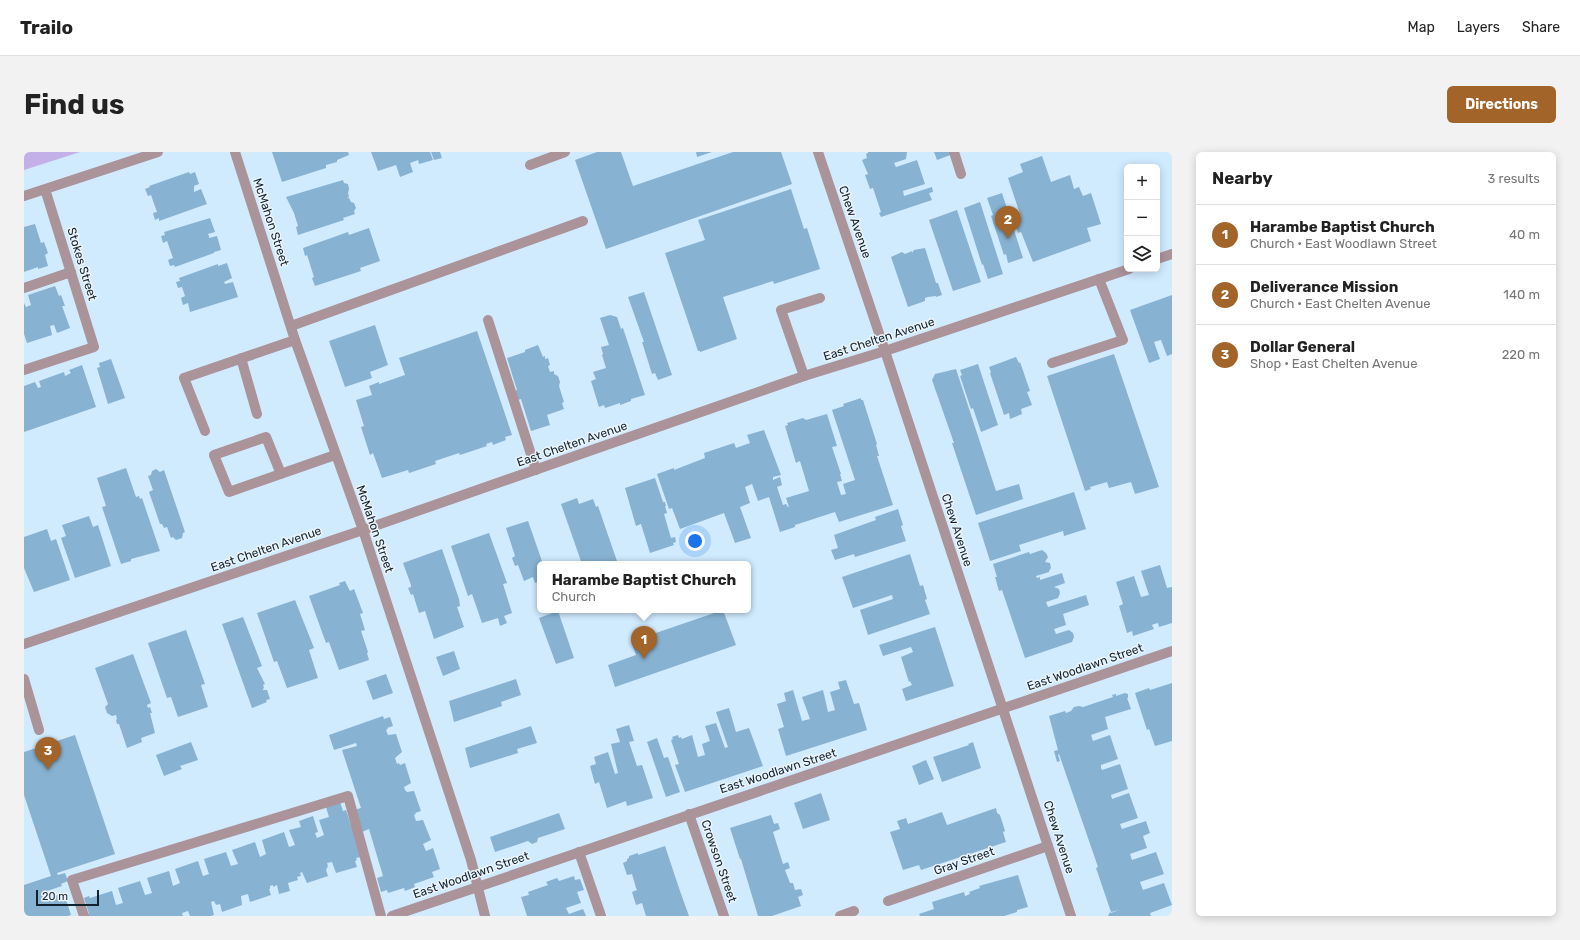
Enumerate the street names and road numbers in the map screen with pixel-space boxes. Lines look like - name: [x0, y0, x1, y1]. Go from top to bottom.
- street label: McMahon Street: [250, 176, 292, 268]
- street label: Chew Avenue: [836, 184, 874, 260]
- street label: Stokes Street: [64, 226, 100, 302]
- street label: East Chelten Avenue: [822, 314, 937, 364]
- street label: East Chelten Avenue: [515, 418, 629, 469]
- street label: McMahon Street: [354, 484, 397, 575]
- street label: Chew Avenue: [939, 492, 975, 569]
- street label: East Chelten Avenue: [209, 523, 323, 574]
- street label: East Woodlawn Street: [1025, 640, 1145, 693]
- street label: East Woodlawn Street: [718, 745, 838, 796]
- street label: Chew Avenue: [1041, 799, 1077, 876]
- street label: Crowson Street: [698, 818, 740, 904]
- street label: Gray Street: [932, 844, 996, 878]
- street label: East Woodlawn Street: [411, 848, 531, 901]

